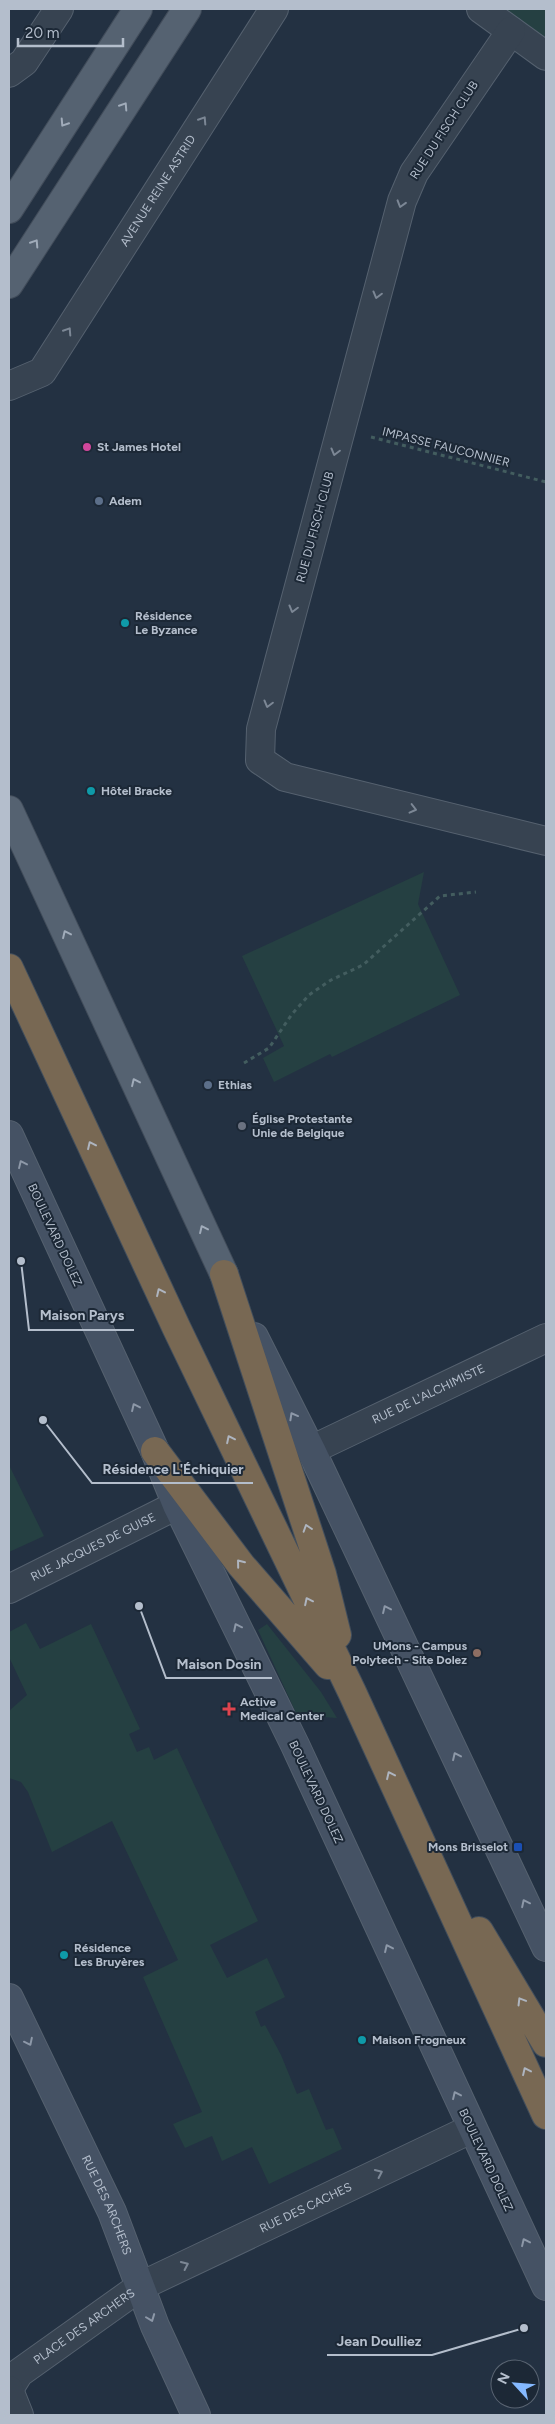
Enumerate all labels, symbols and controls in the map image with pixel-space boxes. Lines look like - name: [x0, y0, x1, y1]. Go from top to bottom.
- scale bar: [18, 15, 122, 47]
- text: 20 m: [25, 24, 59, 42]
- street label: RUE DU FISCH CLUB: [407, 78, 481, 182]
- one-way arrow: [117, 103, 127, 112]
- one-way arrow: [196, 117, 206, 126]
- one-way arrow: [60, 118, 70, 127]
- street label: AVENUE REINE ASTRID: [117, 132, 199, 249]
- one-way arrow: [397, 199, 407, 208]
- one-way arrow: [29, 239, 39, 248]
- one-way arrow: [372, 291, 383, 299]
- one-way arrow: [62, 328, 72, 337]
- street label: IMPASSE FAUCONNIER: [381, 424, 511, 470]
- place label: St James Hotel: [97, 440, 181, 454]
- marker: St James Hotel: [81, 441, 93, 453]
- one-way arrow: [331, 448, 341, 456]
- street label: RUE DU FISCH CLUB: [293, 470, 337, 584]
- place label: Adem: [109, 494, 142, 508]
- marker: Adem: [93, 495, 105, 507]
- one-way arrow: [289, 605, 299, 613]
- place label: Résidence Le Byzance: [135, 609, 198, 637]
- marker: Résidence Le Byzance: [119, 617, 131, 629]
- one-way arrow: [263, 700, 274, 709]
- place label: Hôtel Bracke: [101, 784, 172, 798]
- marker: Hôtel Bracke: [85, 785, 97, 797]
- one-way arrow: [409, 803, 417, 813]
- one-way arrow: [62, 930, 73, 939]
- one-way arrow: [130, 1078, 141, 1087]
- place label: Ethias: [218, 1078, 252, 1092]
- marker: Ethias: [202, 1079, 214, 1091]
- place label: Église Protestante Unie de Belgique: [252, 1112, 353, 1140]
- marker: Église Protestante Unie de Belgique: [236, 1120, 248, 1132]
- one-way arrow: [87, 1141, 97, 1150]
- one-way arrow: [18, 1160, 29, 1169]
- street label: BOULEVARD DOLEZ: [25, 1181, 85, 1289]
- one-way arrow: [199, 1225, 209, 1234]
- one-way arrow: [155, 1288, 166, 1297]
- callout: Maison Parys: [29, 1301, 134, 1330]
- text: Maison Parys: [40, 1307, 125, 1324]
- street label: RUE DE L'ALCHIMISTE: [370, 1361, 487, 1427]
- one-way arrow: [130, 1403, 141, 1412]
- one-way arrow: [289, 1412, 299, 1421]
- one-way arrow: [226, 1435, 236, 1444]
- callout: Résidence L'Échiquier: [92, 1454, 253, 1483]
- text: Résidence L'Échiquier: [102, 1461, 244, 1478]
- street label: RUE JACQUES DE GUISE: [28, 1510, 158, 1584]
- one-way arrow: [302, 1524, 312, 1533]
- one-way arrow: [237, 1560, 245, 1569]
- one-way arrow: [304, 1597, 314, 1606]
- one-way arrow: [382, 1605, 393, 1614]
- one-way arrow: [233, 1623, 243, 1632]
- place label: UMons - Campus Polytech - Site Dolez: [352, 1639, 467, 1667]
- marker: UMons - Campus Polytech - Site Dolez: [471, 1647, 483, 1659]
- callout: Maison Dosin: [166, 1649, 272, 1678]
- text: Maison Dosin: [176, 1656, 262, 1673]
- place label: Active Medical Center: [240, 1695, 325, 1723]
- marker: Active Medical Center: [222, 1702, 236, 1716]
- street label: BOULEVARD DOLEZ: [286, 1738, 346, 1846]
- one-way arrow: [451, 1752, 462, 1761]
- one-way arrow: [386, 1771, 396, 1780]
- place label: Mons Brisselot: [428, 1840, 508, 1854]
- marker: Mons Brisselot: [512, 1841, 524, 1853]
- one-way arrow: [521, 1899, 531, 1908]
- place label: Résidence Les Bruyères: [74, 1941, 145, 1969]
- one-way arrow: [384, 1944, 394, 1953]
- marker: Résidence Les Bruyères: [58, 1949, 70, 1961]
- one-way arrow: [518, 1998, 527, 2007]
- place label: Maison Frogneux: [372, 2033, 467, 2047]
- marker: Maison Frogneux: [356, 2034, 368, 2046]
- one-way arrow: [23, 2037, 33, 2046]
- one-way arrow: [522, 2067, 532, 2076]
- one-way arrow: [452, 2091, 462, 2100]
- street label: BOULEVARD DOLEZ: [456, 2106, 516, 2214]
- street label: RUE DES ARCHERS: [79, 2153, 134, 2257]
- one-way arrow: [374, 2168, 383, 2179]
- street label: RUE DES CACHES: [257, 2180, 354, 2236]
- one-way arrow: [521, 2238, 532, 2247]
- one-way arrow: [180, 2261, 189, 2271]
- street label: PLACE DES ARCHERS: [31, 2286, 138, 2367]
- one-way arrow: [145, 2313, 155, 2322]
- callout: Jean Doulliez: [327, 2326, 432, 2355]
- text: Jean Doulliez: [336, 2333, 422, 2350]
- north arrow: [490, 2359, 540, 2409]
- text: N: [494, 2370, 514, 2387]

